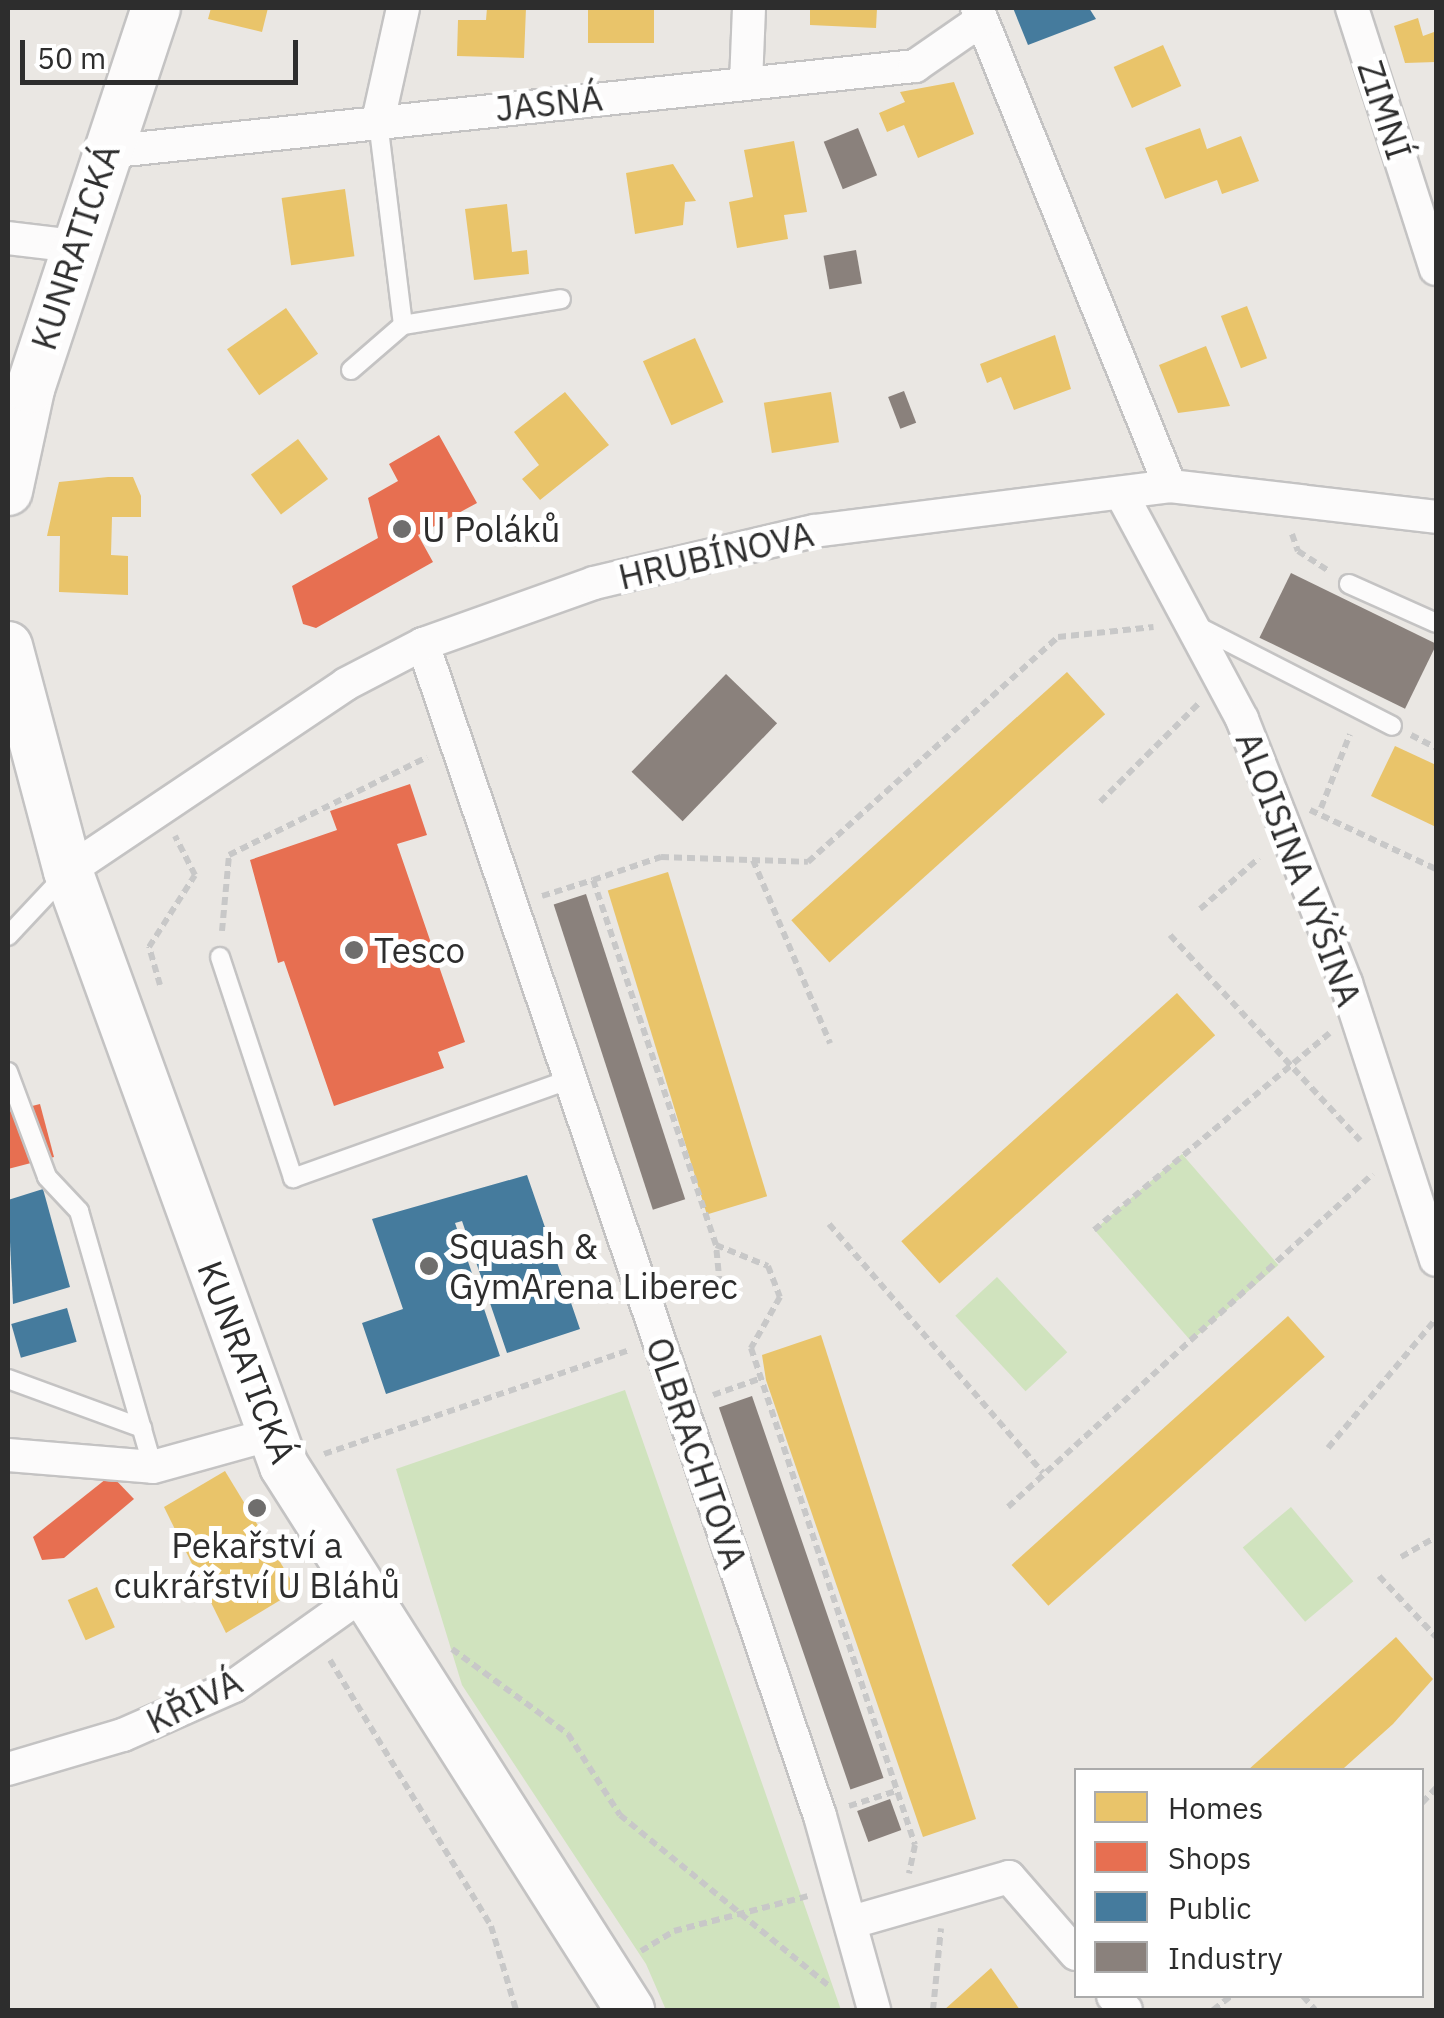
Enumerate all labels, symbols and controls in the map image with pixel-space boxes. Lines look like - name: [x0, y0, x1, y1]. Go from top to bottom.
- scale bar: [25, 20, 302, 82]
- text: 50 m: [37, 38, 106, 77]
- street label: ZIMNÍ: [1349, 55, 1421, 165]
- street label: JASNÁ: [493, 76, 605, 130]
- street label: KUNRATICKÁ: [22, 139, 128, 355]
- place label: U Poláků: [422, 508, 560, 550]
- street label: HRUBÍNOVA: [614, 512, 818, 598]
- marker: U Poláků: [391, 518, 413, 540]
- street label: ALOISINA VÝŠINA: [1227, 726, 1371, 1012]
- place label: Tesco: [374, 929, 465, 971]
- marker: Tesco: [343, 939, 365, 961]
- place label: Squash & GymArena Liberec: [449, 1225, 738, 1307]
- street label: KUNRATICKÁ: [189, 1255, 305, 1469]
- marker: Squash & GymArena Liberec: [418, 1255, 440, 1277]
- street label: OLBRACHTOVA: [638, 1332, 756, 1574]
- marker: Pekařství a cukrářství U Bláhů: [246, 1497, 268, 1519]
- place label: Pekařství a cukrářství U Bláhů: [114, 1524, 400, 1606]
- street label: KŘIVÁ: [139, 1660, 249, 1742]
- legend: [1074, 1768, 1424, 1998]
- text: Homes: [1168, 1788, 1263, 1827]
- text: Shops: [1168, 1838, 1251, 1877]
- text: Public: [1168, 1888, 1251, 1927]
- text: Industry: [1168, 1938, 1283, 1977]

